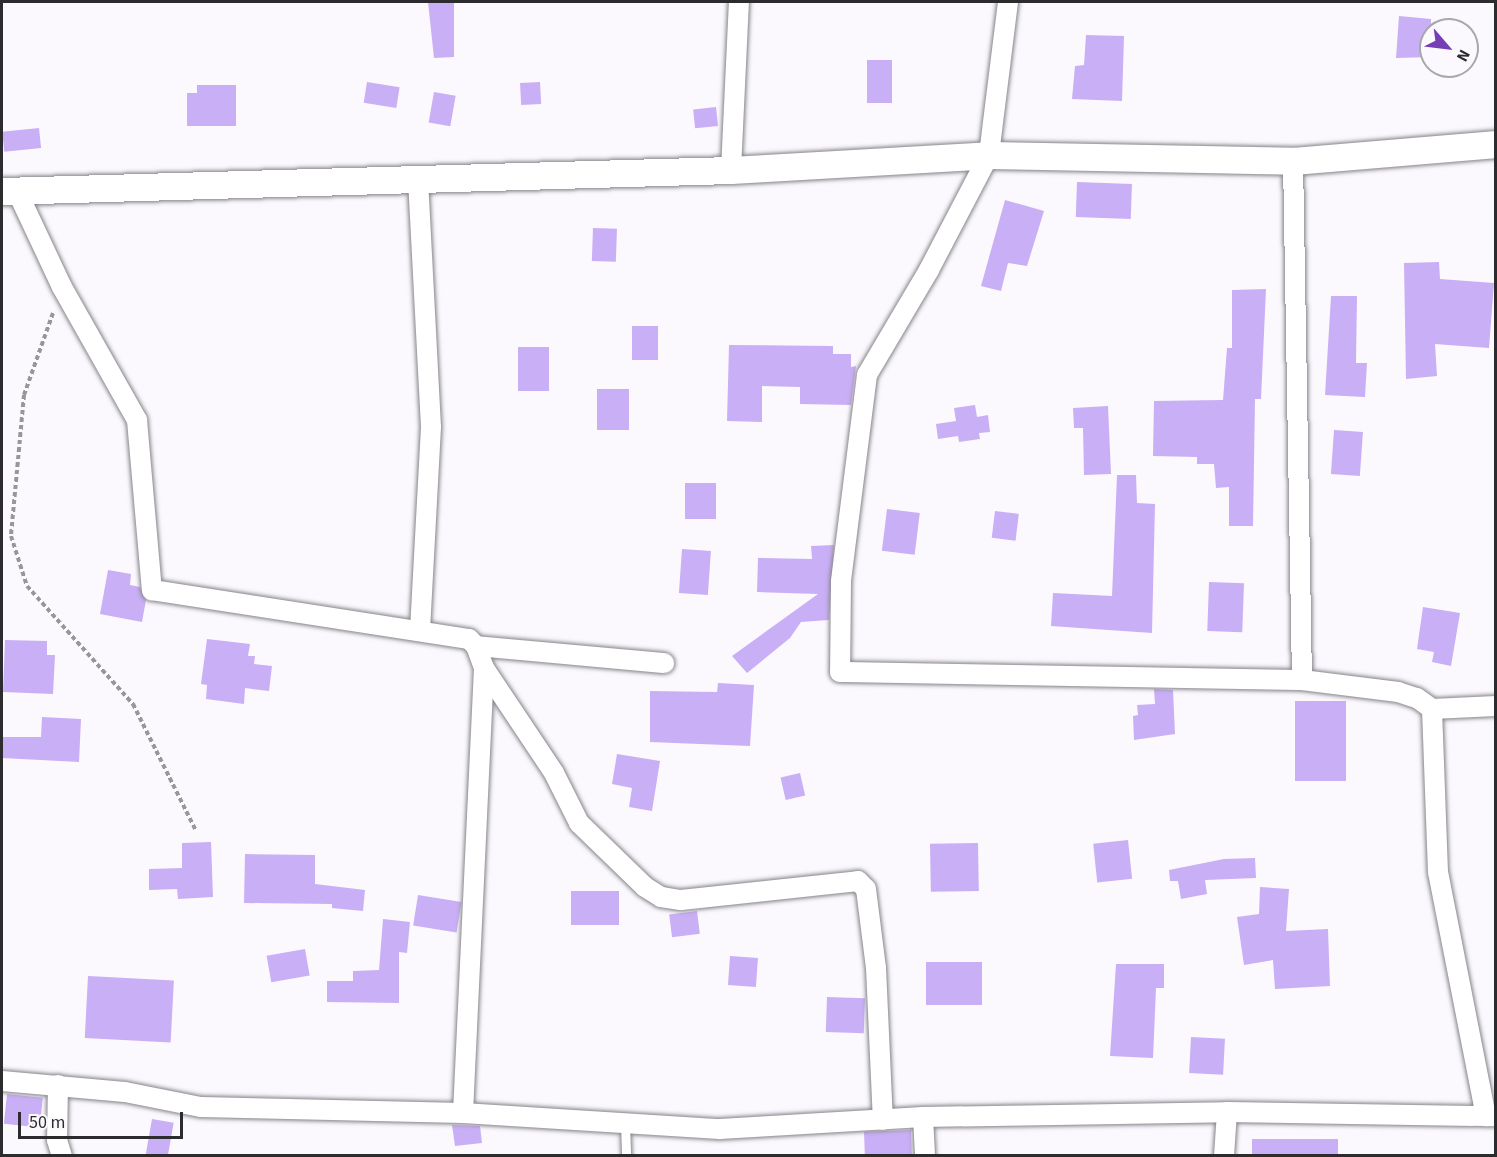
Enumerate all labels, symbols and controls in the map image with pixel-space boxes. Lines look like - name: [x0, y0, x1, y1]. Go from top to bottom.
- north arrow: [1419, 18, 1479, 78]
- text: N: [1451, 46, 1475, 65]
- scale bar: [21, 1100, 186, 1138]
- text: 50 m: [29, 1110, 65, 1135]

